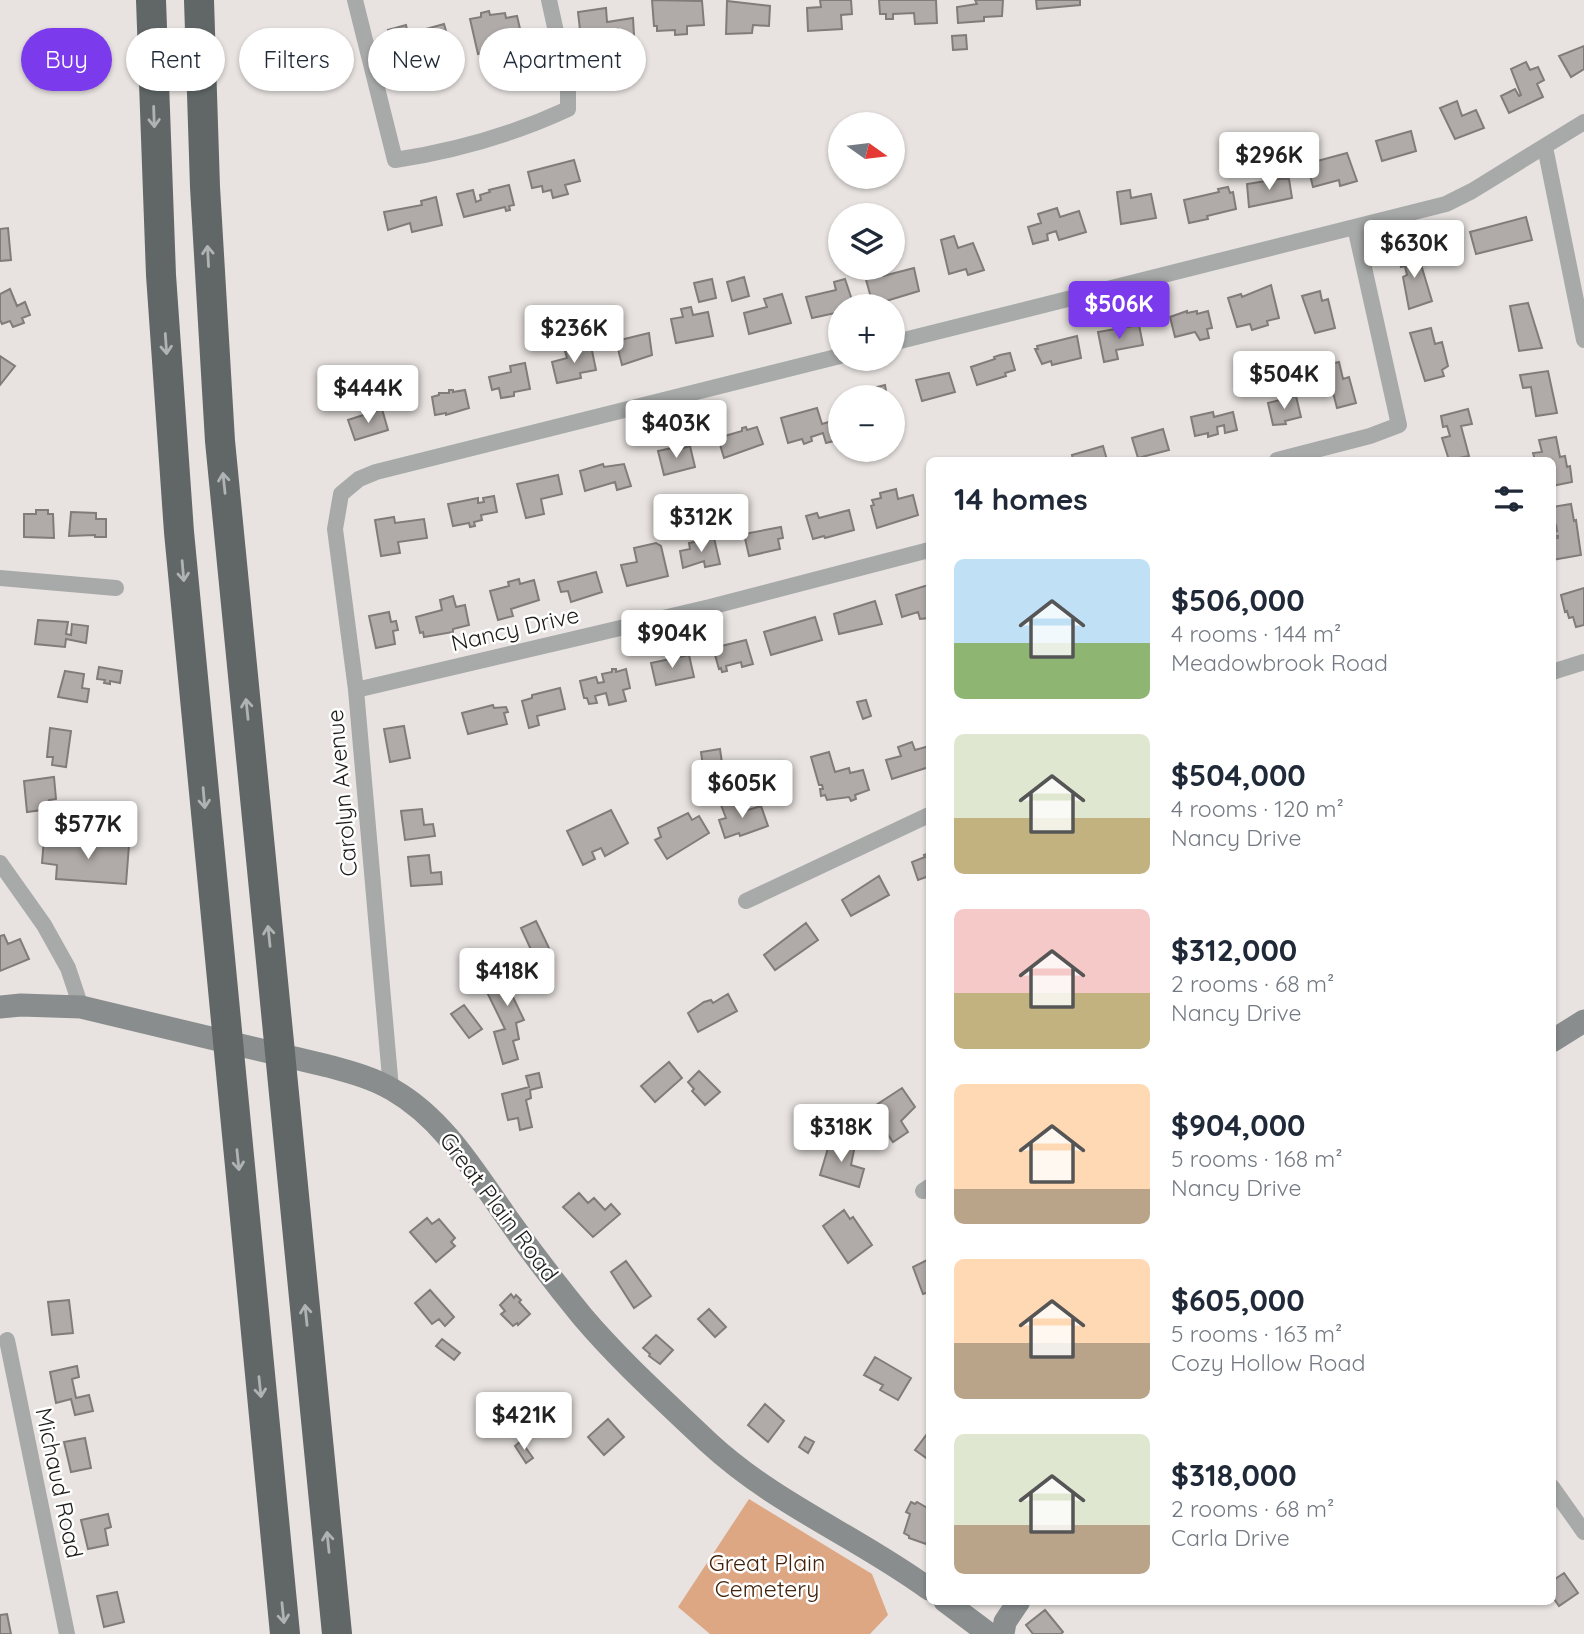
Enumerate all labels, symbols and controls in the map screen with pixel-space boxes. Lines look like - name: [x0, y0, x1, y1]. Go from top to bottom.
- chip: Buy: [21, 28, 112, 91]
- chip: Rent: [126, 28, 225, 91]
- chip: Filters: [239, 28, 354, 91]
- chip: New: [368, 28, 465, 91]
- chip: Apartment: [479, 28, 646, 91]
- one-way arrow: [147, 105, 160, 128]
- north arrow: [828, 112, 905, 189]
- map controls: [828, 112, 905, 462]
- pin: $296K: [1220, 132, 1318, 192]
- text: $296K: [1235, 140, 1303, 169]
- button: layers: [828, 203, 905, 280]
- pin: $630K: [1365, 220, 1463, 280]
- text: $630K: [1380, 228, 1448, 257]
- one-way arrow: [202, 245, 215, 268]
- pin: $506K: [1070, 282, 1168, 341]
- text: $506K: [1085, 289, 1153, 318]
- button: +: [828, 294, 905, 371]
- pin: $236K: [525, 306, 623, 365]
- text: $236K: [541, 313, 607, 342]
- one-way arrow: [160, 333, 173, 355]
- pin: $504K: [1235, 352, 1333, 411]
- text: $504K: [1249, 359, 1319, 388]
- pin: $444K: [319, 366, 417, 425]
- text: $444K: [333, 373, 403, 402]
- button: −: [828, 385, 905, 462]
- pin: $403K: [627, 400, 725, 460]
- text: $403K: [642, 408, 710, 437]
- one-way arrow: [218, 472, 231, 495]
- text: 14 homes: [954, 480, 1088, 518]
- icon: filters: [1490, 480, 1528, 518]
- pin: $312K: [652, 494, 750, 554]
- text: $312K: [669, 502, 733, 531]
- one-way arrow: [176, 559, 189, 582]
- text: $506,000: [1171, 581, 1305, 619]
- icon: home: [1010, 587, 1094, 671]
- street label: Nancy Drive: [448, 600, 582, 657]
- pin: $904K: [623, 610, 721, 670]
- text: $904K: [637, 618, 707, 647]
- text: 4 rooms · 144 m²: [1171, 619, 1341, 648]
- text: Meadowbrook Road: [1171, 648, 1388, 677]
- one-way arrow: [240, 699, 253, 721]
- street label: Carolyn Avenue: [320, 708, 363, 878]
- text: $504,000: [1171, 756, 1306, 794]
- pin: $605K: [693, 760, 791, 820]
- icon: home: [1010, 762, 1094, 846]
- text: $605K: [708, 768, 776, 797]
- one-way arrow: [198, 786, 211, 809]
- text: 4 rooms · 120 m²: [1171, 794, 1344, 823]
- pin: $577K: [39, 802, 137, 861]
- text: $577K: [54, 809, 122, 838]
- text: Nancy Drive: [1171, 823, 1302, 852]
- one-way arrow: [262, 925, 275, 948]
- text: $312,000: [1171, 931, 1297, 969]
- icon: home: [1010, 937, 1094, 1021]
- pin: $418K: [458, 948, 556, 1008]
- text: $418K: [475, 956, 539, 985]
- text: 2 rooms · 68 m²: [1171, 969, 1334, 998]
- text: Nancy Drive: [1171, 998, 1302, 1027]
- pin: $318K: [792, 1104, 890, 1164]
- text: $904,000: [1171, 1106, 1306, 1144]
- text: $318K: [810, 1112, 872, 1141]
- icon: home: [1010, 1112, 1094, 1196]
- street label: Great Plain Road: [434, 1126, 565, 1287]
- text: 5 rooms · 168 m²: [1171, 1144, 1343, 1173]
- one-way arrow: [232, 1148, 245, 1171]
- text: Nancy Drive: [1171, 1173, 1302, 1202]
- text: $605,000: [1171, 1281, 1305, 1319]
- icon: home: [1010, 1287, 1094, 1371]
- one-way arrow: [299, 1304, 312, 1327]
- text: 5 rooms · 163 m²: [1171, 1319, 1342, 1348]
- text: Cozy Hollow Road: [1171, 1348, 1365, 1377]
- one-way arrow: [254, 1375, 267, 1397]
- pin: $421K: [475, 1392, 573, 1452]
- text: $421K: [492, 1400, 556, 1429]
- street label: Michaud Road: [29, 1405, 90, 1561]
- text: $318,000: [1171, 1456, 1297, 1494]
- icon: home: [1010, 1462, 1094, 1546]
- text: 2 rooms · 68 m²: [1171, 1494, 1334, 1523]
- text: Carla Drive: [1171, 1523, 1290, 1552]
- one-way arrow: [321, 1531, 334, 1553]
- park label: Great Plain Cemetery: [709, 1548, 825, 1603]
- one-way arrow: [276, 1601, 289, 1624]

